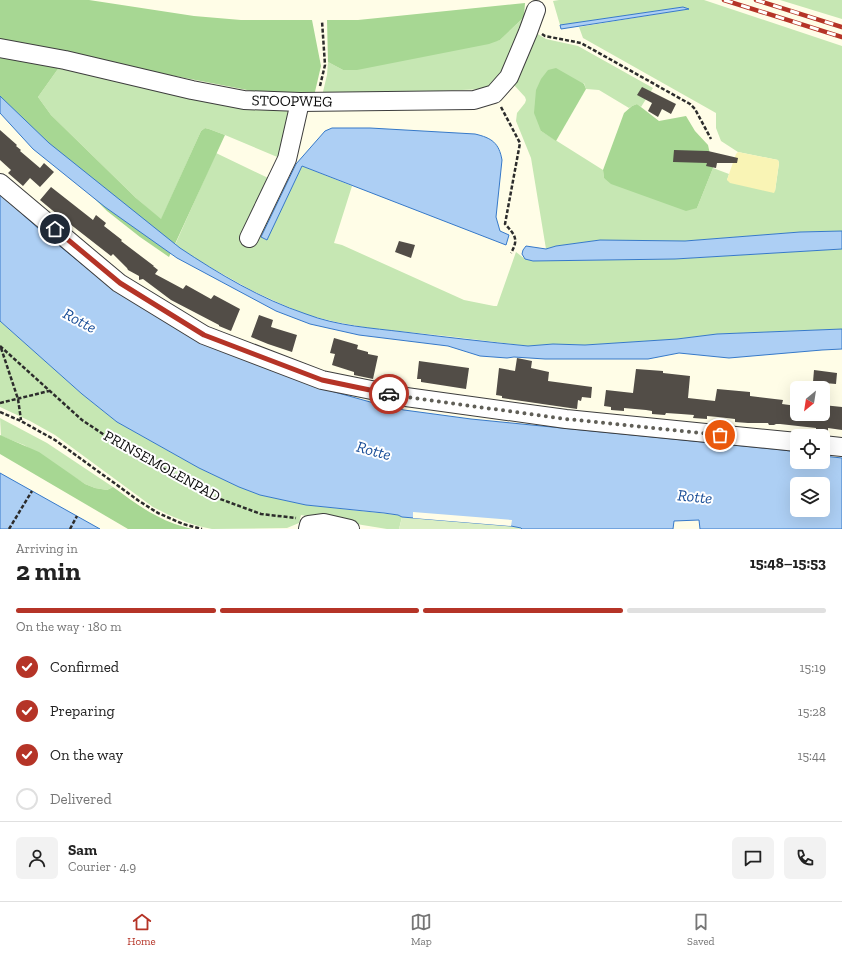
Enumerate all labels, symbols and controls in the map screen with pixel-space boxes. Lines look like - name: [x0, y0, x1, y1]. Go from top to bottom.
- street label: STOOPWEG: [251, 91, 333, 111]
- pin: [38, 212, 72, 246]
- icon: home: [44, 218, 66, 240]
- water label: Rotte: [60, 304, 100, 337]
- courier: [369, 374, 409, 414]
- north arrow: [790, 381, 830, 421]
- map controls: [790, 381, 830, 517]
- icon: car: [378, 383, 400, 405]
- pin: [703, 418, 737, 452]
- icon: bag: [709, 424, 731, 446]
- street label: PRINSEMOLENPAD: [101, 426, 223, 506]
- button: locate: [790, 429, 830, 469]
- water label: Rotte: [354, 437, 393, 464]
- button: layers: [790, 477, 830, 517]
- water label: Rotte: [677, 485, 713, 508]
- text: Arriving in: [16, 541, 78, 556]
- text: 15:48–15:53: [750, 554, 826, 572]
- text: 2 min: [16, 555, 81, 587]
- text: On the way · 180 m: [16, 619, 121, 634]
- icon: check: [16, 656, 38, 678]
- text: Confirmed: [50, 658, 119, 676]
- text: 15:19: [800, 660, 826, 675]
- icon: check: [16, 700, 38, 722]
- text: Preparing: [50, 702, 115, 720]
- text: 15:28: [798, 704, 826, 719]
- icon: check: [16, 744, 38, 766]
- text: On the way: [50, 746, 123, 764]
- text: 15:44: [797, 748, 826, 763]
- text: Delivered: [50, 790, 112, 808]
- button: person: [16, 837, 58, 879]
- button: chat: [732, 837, 774, 879]
- button: phone: [784, 837, 826, 879]
- text: Sam: [68, 841, 97, 859]
- text: Courier · 4.9: [68, 859, 136, 874]
- tab: Home: [127, 911, 156, 948]
- tab: Map: [410, 911, 432, 948]
- tab: Saved: [687, 911, 715, 948]

